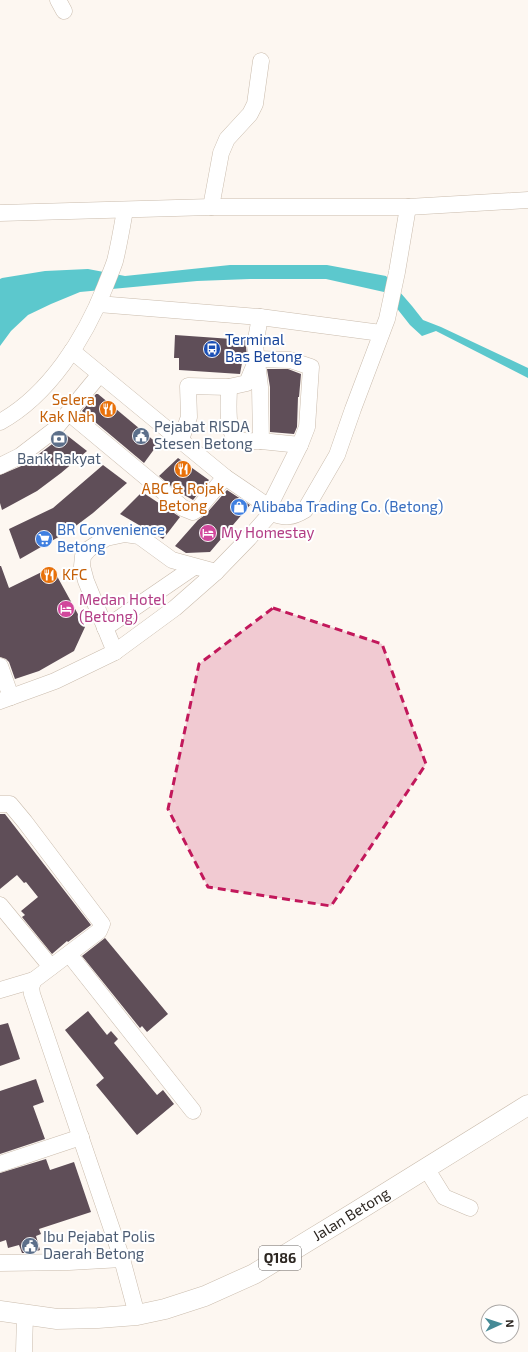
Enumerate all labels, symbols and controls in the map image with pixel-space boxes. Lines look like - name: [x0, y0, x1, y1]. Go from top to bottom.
- place label: Terminal Bas Betong: [225, 330, 303, 365]
- bus stop icon: Terminal Bas Betong: [202, 339, 222, 359]
- place label: Selera Kak Nah: [40, 390, 95, 425]
- restaurant icon: Selera Kak Nah: [98, 399, 118, 419]
- place label: Pejabat RISDA Stesen Betong: [154, 417, 253, 452]
- public building icon: Pejabat RISDA Stesen Betong: [131, 426, 151, 446]
- bank icon: Bank Rakyat: [49, 429, 69, 449]
- place label: Bank Rakyat: [17, 449, 101, 467]
- restaurant icon: ABC & Rojak Betong: [173, 459, 193, 479]
- place label: ABC & Rojak Betong: [142, 479, 225, 514]
- shop icon: Alibaba Trading Co. (Betong): [229, 497, 249, 517]
- place label: Alibaba Trading Co. (Betong): [252, 497, 443, 515]
- place label: BR Convenience Betong: [57, 520, 165, 555]
- hotel icon: My Homestay: [198, 523, 218, 543]
- place label: My Homestay: [221, 523, 314, 541]
- supermarket icon: BR Convenience Betong: [34, 529, 54, 549]
- restaurant icon: KFC: [39, 565, 59, 585]
- place label: KFC: [62, 565, 88, 583]
- place label: Medan Hotel (Betong): [79, 590, 166, 625]
- hotel icon: Medan Hotel (Betong): [56, 599, 76, 619]
- street label: Jalan Betong: [309, 1183, 393, 1244]
- place label: Ibu Pejabat Polis Daerah Betong: [43, 1227, 155, 1262]
- public building icon: Ibu Pejabat Polis Daerah Betong: [20, 1236, 40, 1256]
- road number: Q186: [259, 1246, 301, 1270]
- north arrow: [480, 1304, 520, 1344]
- text: N: [504, 1319, 517, 1328]

